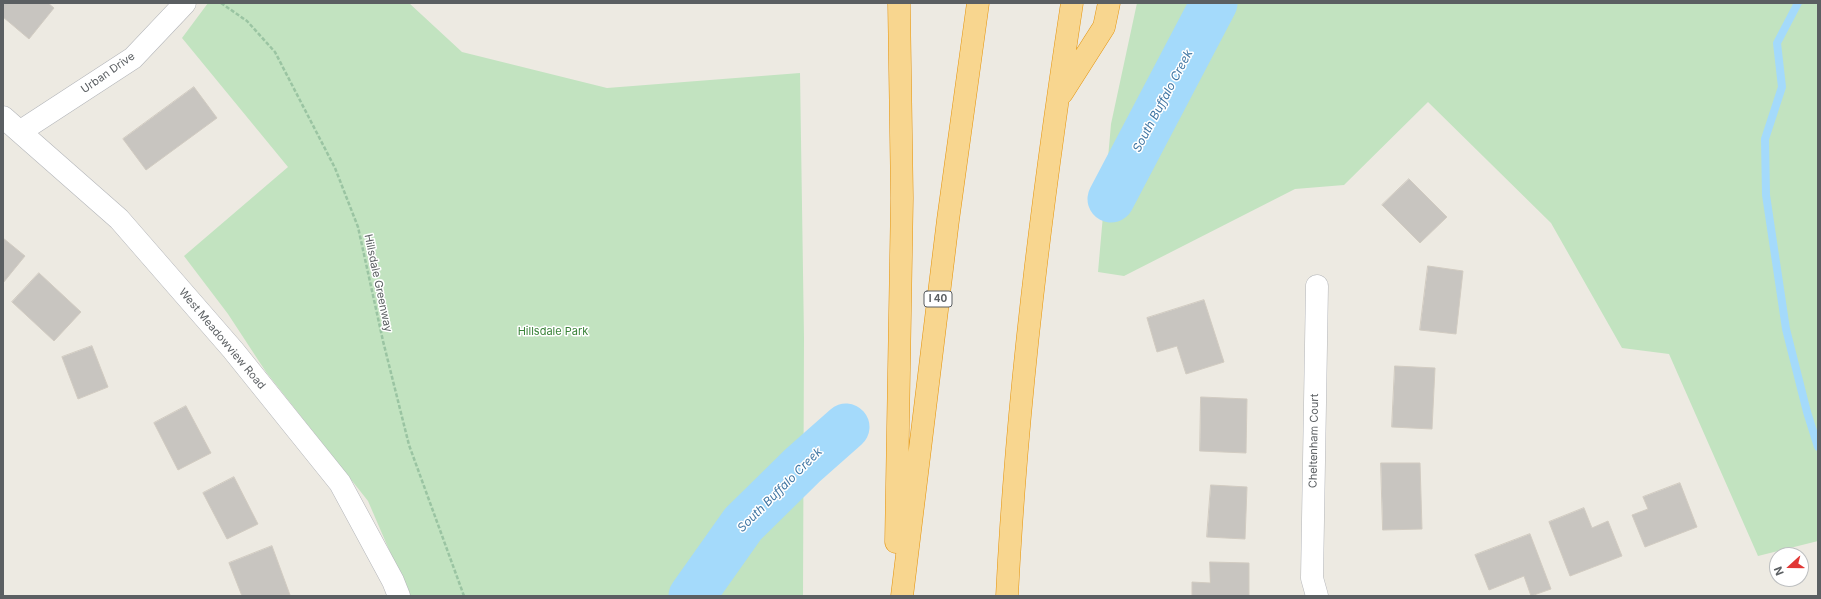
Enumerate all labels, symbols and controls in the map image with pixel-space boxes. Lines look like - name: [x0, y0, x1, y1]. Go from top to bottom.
- water label: South Buffalo Creek: [1130, 47, 1196, 155]
- street label: Urban Drive: [79, 50, 137, 96]
- street label: Hillsdale Greenway: [361, 233, 395, 333]
- street label: West Meadowview Road: [176, 286, 268, 392]
- road number: I 40: [924, 291, 952, 307]
- park label: Hillsdale Park: [518, 325, 588, 339]
- street label: Cheltenham Court: [1307, 394, 1321, 488]
- water label: South Buffalo Creek: [735, 445, 825, 535]
- north arrow: [1769, 547, 1809, 587]
- text: N: [1771, 565, 1787, 577]

